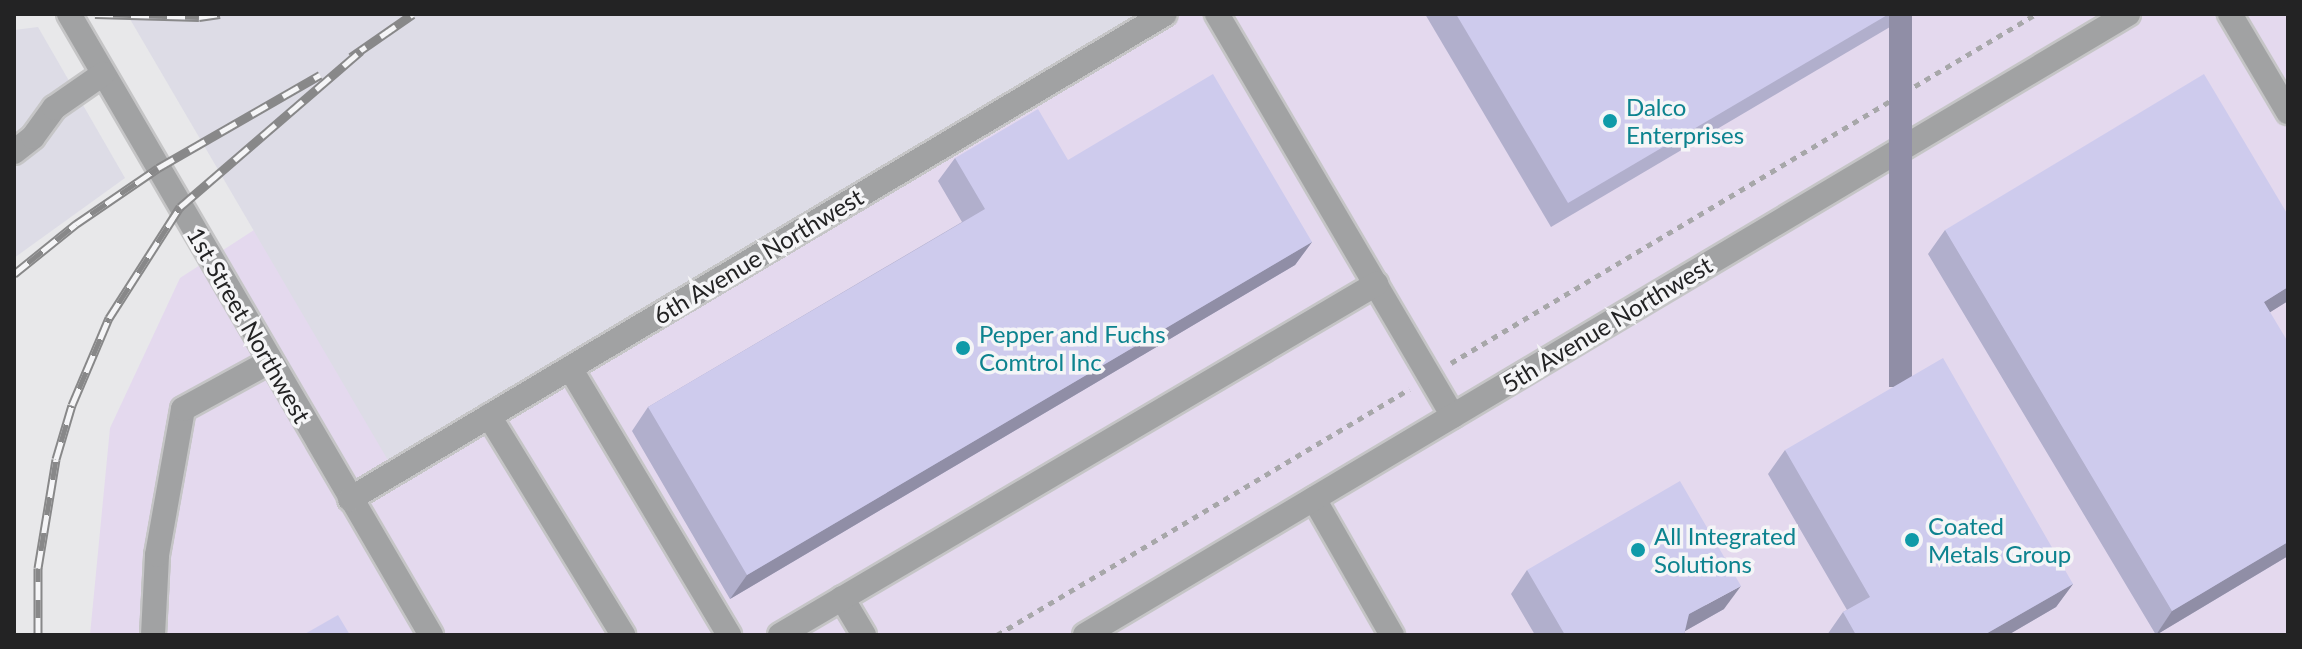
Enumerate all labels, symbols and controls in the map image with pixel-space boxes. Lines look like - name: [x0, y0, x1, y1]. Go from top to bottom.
- place label: Dalco Enterprises: [1626, 93, 1744, 149]
- marker: Dalco Enterprises: [1601, 112, 1619, 130]
- street label: 6th Avenue Northwest: [648, 182, 868, 330]
- street label: 1st Street Northwest: [181, 222, 317, 428]
- street label: 5th Avenue Northwest: [1497, 250, 1717, 398]
- place label: Pepper and Fuchs Comtrol Inc: [979, 320, 1166, 376]
- marker: Pepper and Fuchs Comtrol Inc: [954, 339, 972, 357]
- place label: Coated Metals Group: [1928, 512, 2071, 568]
- place label: All Integrated Solutions: [1654, 522, 1796, 578]
- marker: Coated Metals Group: [1903, 531, 1921, 549]
- marker: All Integrated Solutions: [1629, 541, 1647, 559]

